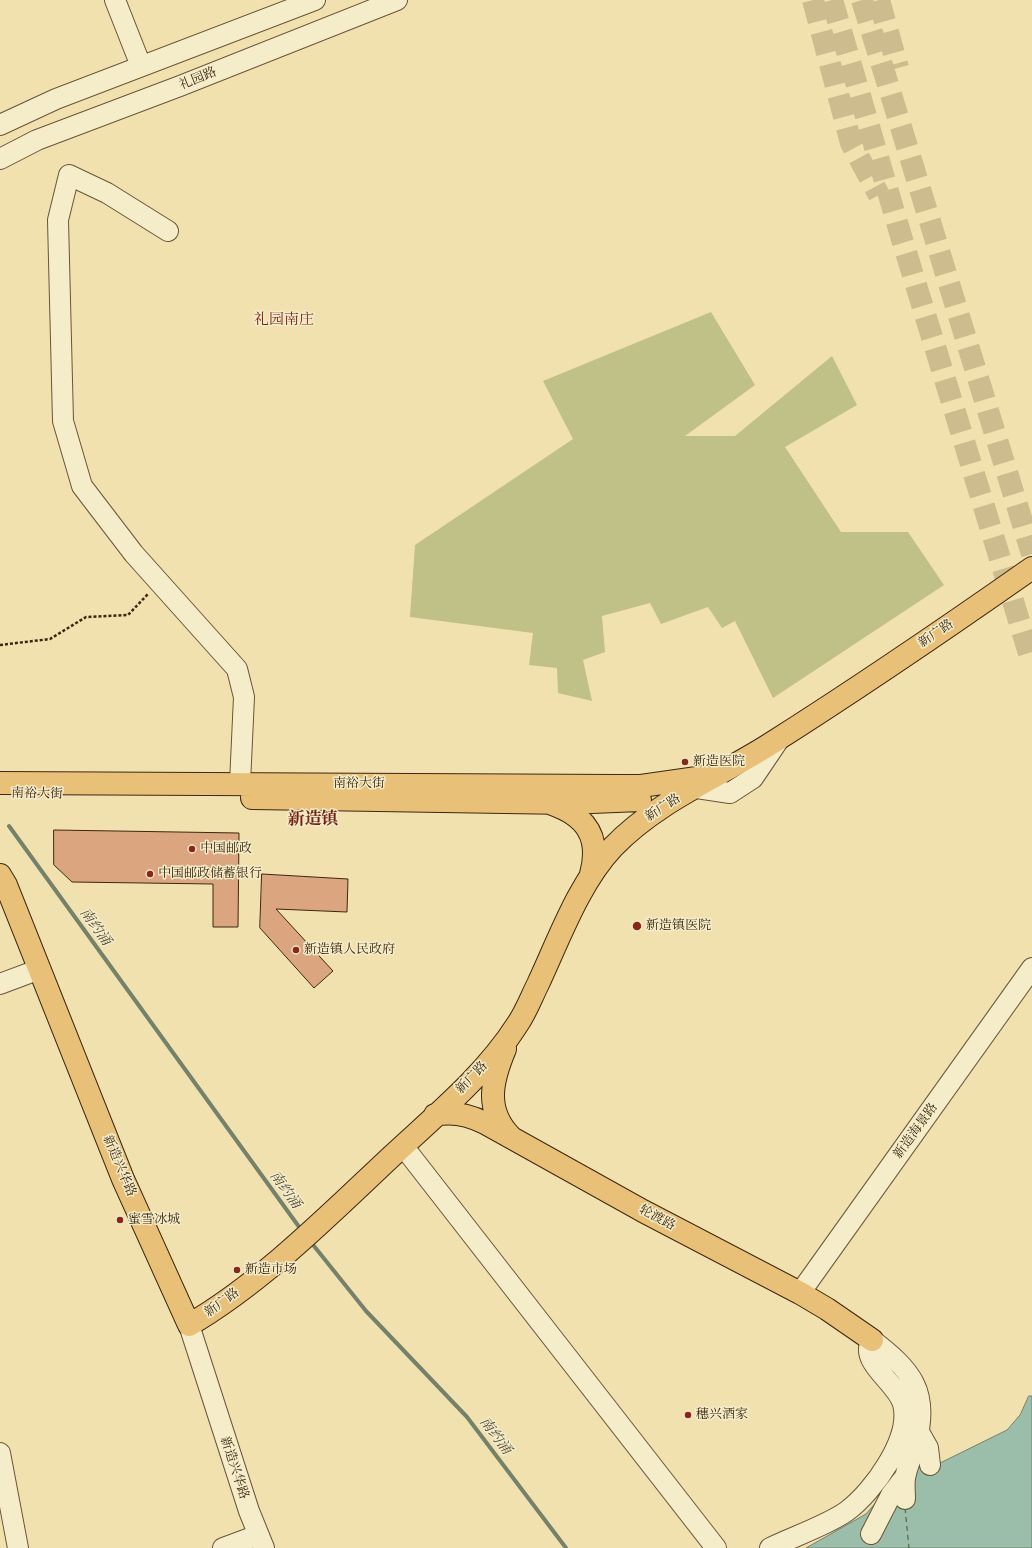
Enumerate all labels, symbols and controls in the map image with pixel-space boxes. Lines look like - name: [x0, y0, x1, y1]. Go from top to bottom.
- street label: 礼园路: [177, 64, 219, 94]
- district label: 礼园南庄: [254, 311, 314, 329]
- street label: 新广路: [915, 617, 957, 651]
- place label: 新造医院: [693, 754, 745, 770]
- marker: 新造医院: [680, 757, 690, 767]
- street label: 南裕大街: [333, 776, 385, 792]
- street label: 南裕大街: [11, 786, 63, 802]
- street label: 新广路: [642, 791, 684, 825]
- district label: 新造镇: [288, 810, 338, 830]
- place label: 中国邮政: [200, 841, 252, 857]
- marker: 中国邮政: [187, 844, 197, 854]
- place label: 中国邮政储蓄银行: [158, 866, 262, 882]
- marker: 中国邮政储蓄银行: [145, 869, 155, 879]
- water label: 南约涌: [76, 905, 114, 949]
- place label: 新造镇医院: [646, 918, 711, 934]
- marker: 新造镇医院: [631, 920, 643, 932]
- place label: 新造镇人民政府: [304, 942, 395, 958]
- marker: 新造镇人民政府: [291, 945, 301, 955]
- street label: 新广路: [453, 1059, 491, 1097]
- street label: 新造海景路: [891, 1100, 941, 1162]
- street label: 新造兴华路: [99, 1133, 139, 1199]
- water label: 南约涌: [266, 1168, 304, 1212]
- street label: 轮渡路: [636, 1202, 678, 1234]
- place label: 蜜雪冰城: [128, 1212, 180, 1228]
- marker: 蜜雪冰城: [115, 1215, 125, 1225]
- place label: 新造市场: [245, 1262, 297, 1278]
- marker: 新造市场: [232, 1265, 242, 1275]
- street label: 新广路: [202, 1285, 242, 1321]
- place label: 穗兴酒家: [696, 1407, 748, 1423]
- marker: 穗兴酒家: [683, 1410, 693, 1420]
- water label: 南约涌: [476, 1414, 514, 1458]
- street label: 新造兴华路: [217, 1435, 251, 1501]

